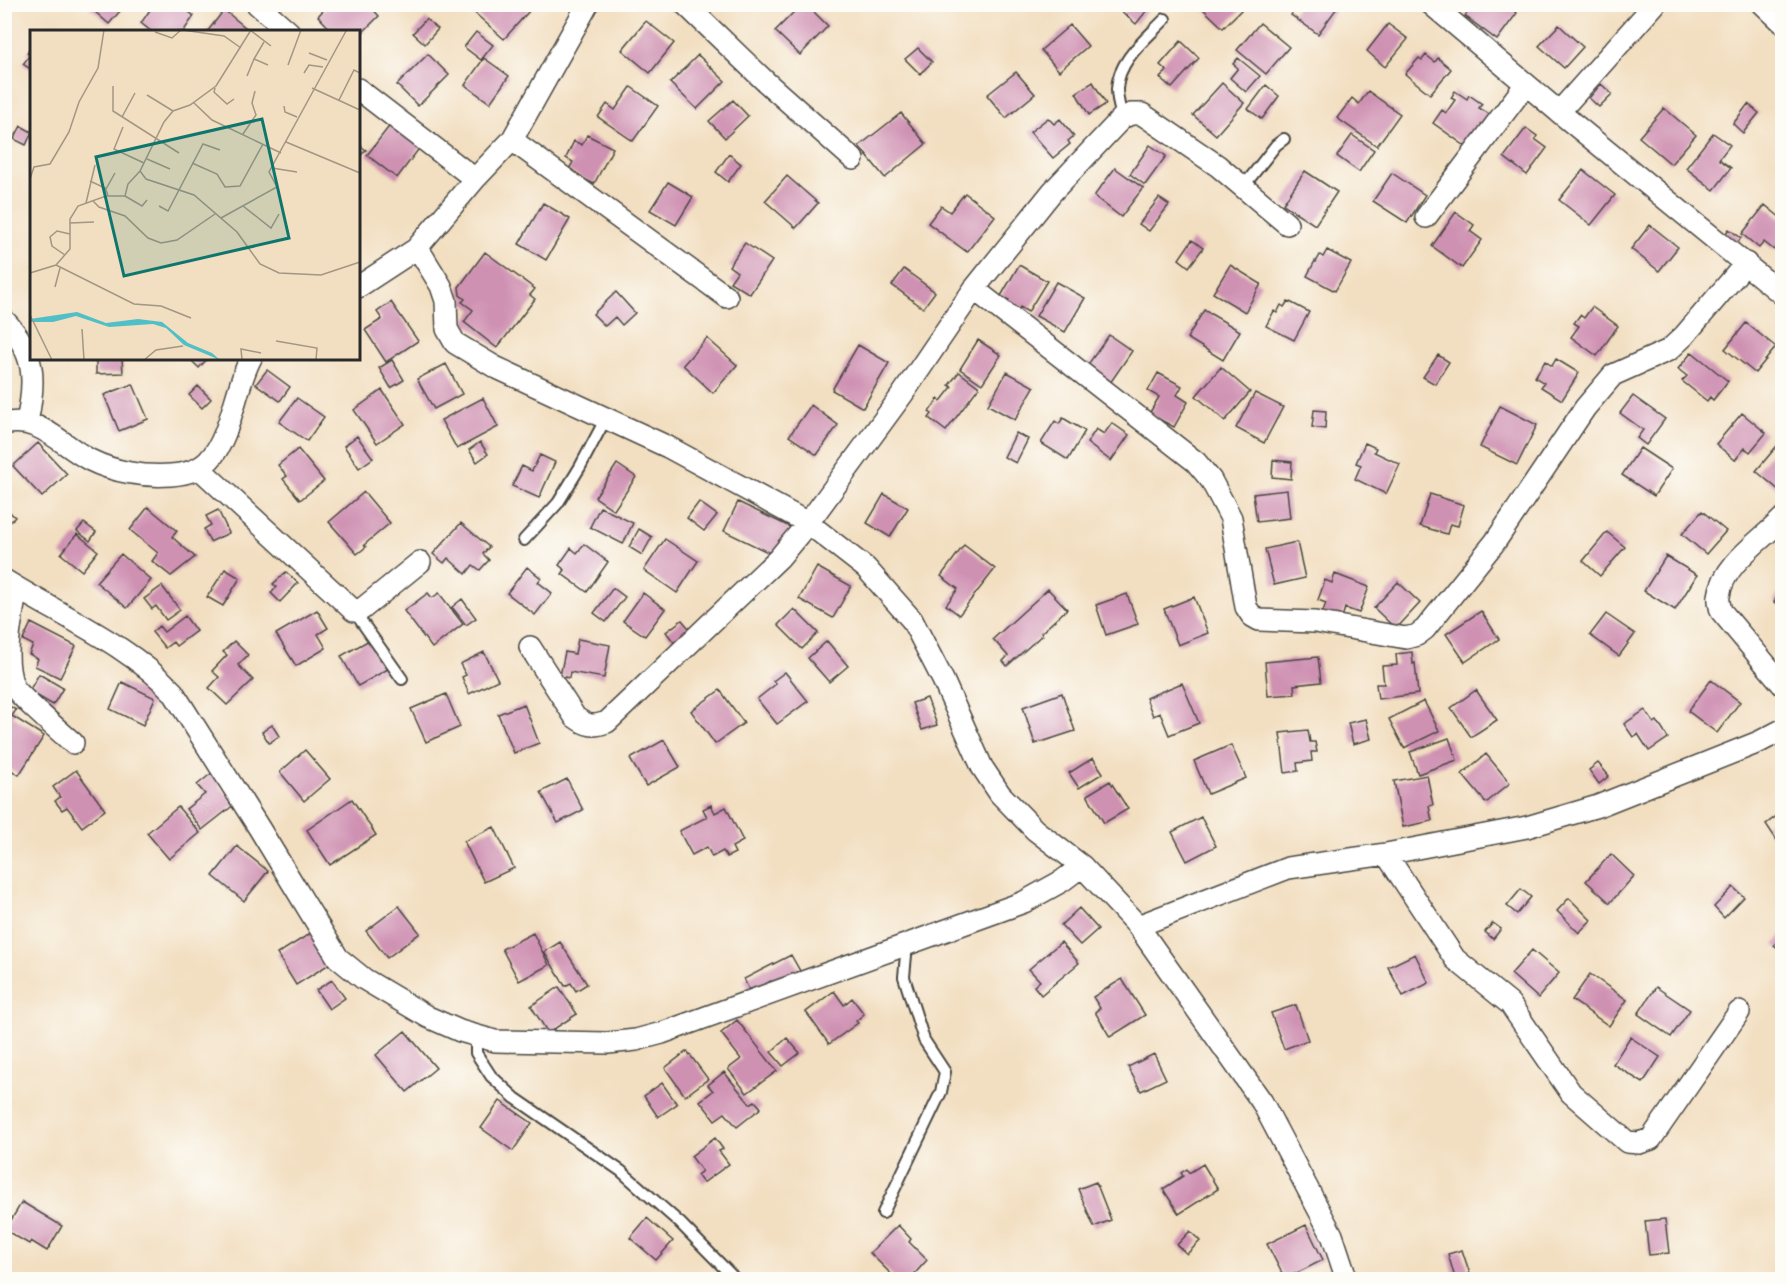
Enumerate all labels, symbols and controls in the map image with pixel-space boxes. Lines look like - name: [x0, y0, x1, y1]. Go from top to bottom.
- inset map: [30, 30, 360, 360]

